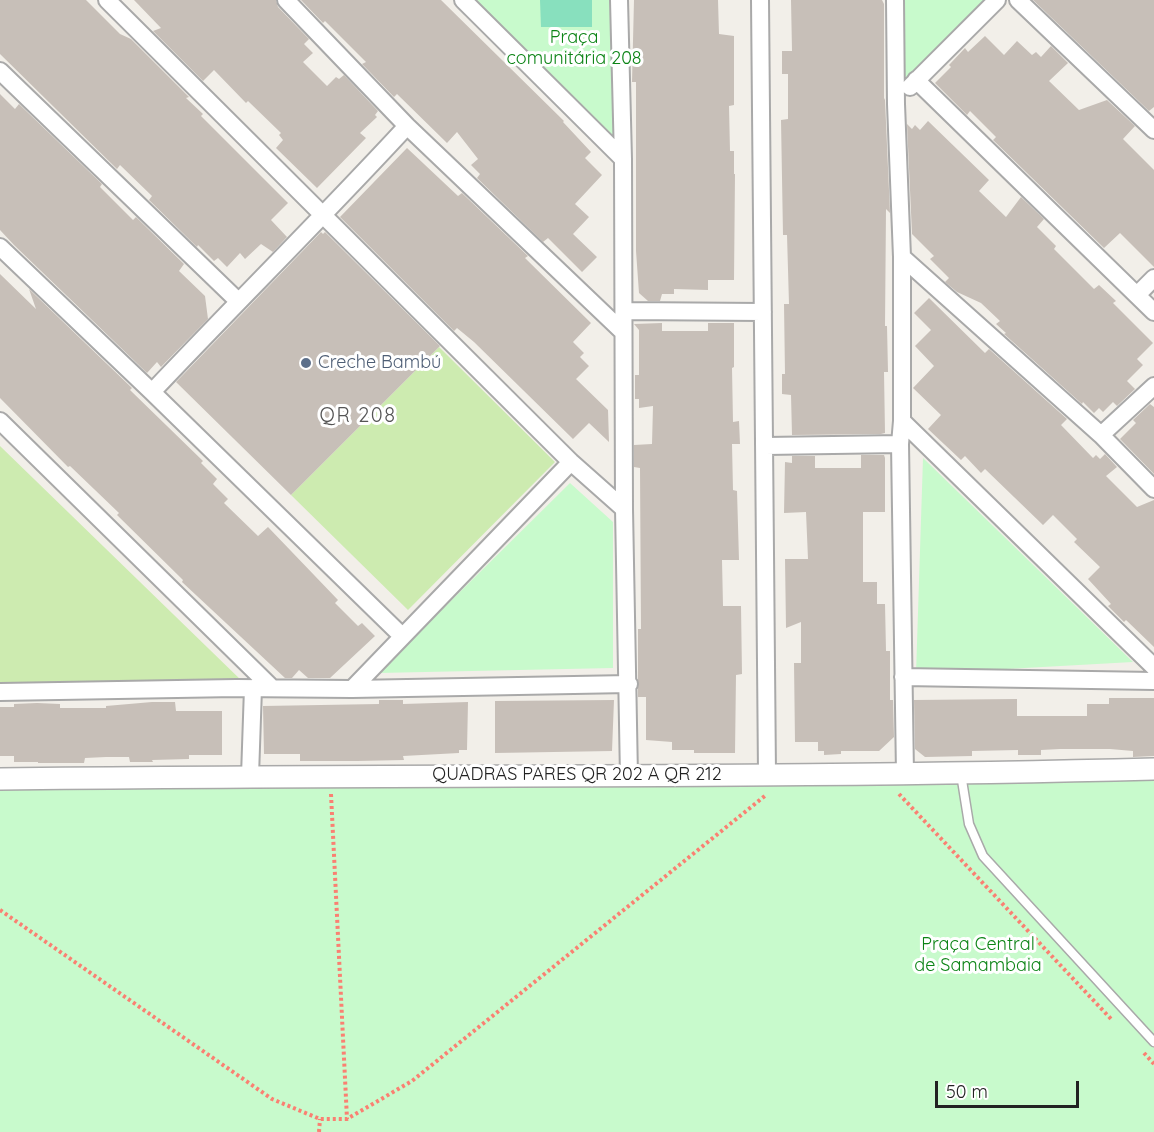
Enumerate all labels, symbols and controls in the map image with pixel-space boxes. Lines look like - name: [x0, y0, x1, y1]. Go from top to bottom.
- park label: Praça comunitária 208: [506, 27, 642, 70]
- place label: Creche Bambú: [318, 352, 441, 374]
- marker: Creche Bambú: [299, 356, 313, 370]
- district label: QR 208: [319, 404, 397, 428]
- street label: QUADRAS PARES QR 202 A QR 212: [432, 764, 722, 786]
- park label: Praça Central de Samambaia: [914, 934, 1042, 976]
- scale bar: [938, 1069, 1082, 1107]
- text: 50 m: [946, 1080, 988, 1103]

